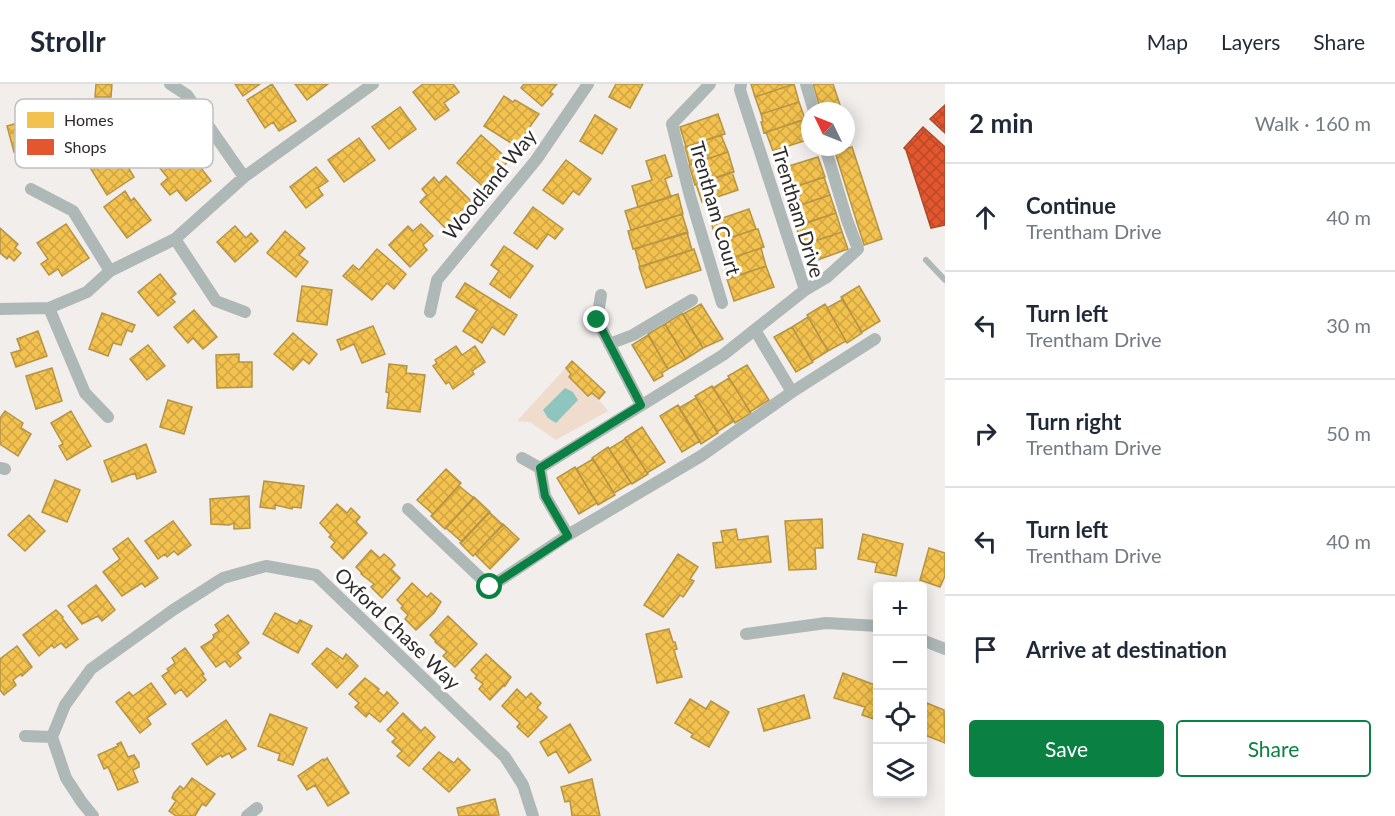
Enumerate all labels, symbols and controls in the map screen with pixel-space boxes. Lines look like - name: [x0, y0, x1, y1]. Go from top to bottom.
- text: Strollr: [30, 24, 106, 58]
- text: Map: [1147, 29, 1188, 54]
- text: Layers: [1221, 29, 1280, 54]
- text: Share: [1313, 29, 1365, 54]
- legend: [15, 99, 213, 168]
- north arrow: [801, 102, 855, 156]
- text: 2 min: [969, 107, 1033, 139]
- text: Homes: [64, 110, 114, 129]
- text: Walk · 160 m: [1255, 111, 1371, 135]
- street label: Woodland Way: [437, 123, 541, 244]
- text: Shops: [64, 137, 107, 156]
- street label: Trentham Court: [685, 138, 747, 278]
- street label: Trentham Drive: [768, 144, 830, 280]
- text: Continue: [1026, 192, 1116, 219]
- icon: ahead: [969, 201, 1002, 234]
- text: 40 m: [1326, 205, 1371, 229]
- text: Trentham Drive: [1026, 219, 1162, 243]
- text: Turn left: [1026, 300, 1108, 327]
- route end: [583, 306, 609, 332]
- icon: left: [969, 309, 1002, 342]
- text: 30 m: [1326, 313, 1371, 337]
- text: Trentham Drive: [1026, 327, 1162, 351]
- text: Turn right: [1026, 408, 1121, 435]
- icon: right: [969, 417, 1002, 450]
- text: 50 m: [1326, 421, 1371, 445]
- text: Trentham Drive: [1026, 435, 1162, 459]
- text: Turn left: [1026, 516, 1108, 543]
- icon: left: [969, 525, 1002, 558]
- text: 40 m: [1326, 529, 1371, 553]
- text: Trentham Drive: [1026, 543, 1162, 567]
- street label: Oxford Chase Way: [330, 562, 466, 694]
- route start: [476, 573, 502, 599]
- map controls: [873, 582, 927, 798]
- button: +: [873, 582, 927, 636]
- icon: arrive: [969, 633, 1002, 666]
- button: −: [873, 636, 927, 690]
- text: Arrive at destination: [1026, 636, 1227, 663]
- button: locate: [873, 690, 927, 744]
- button: Save: [969, 720, 1164, 777]
- button: Share: [1176, 720, 1371, 777]
- button: layers: [873, 744, 927, 798]

